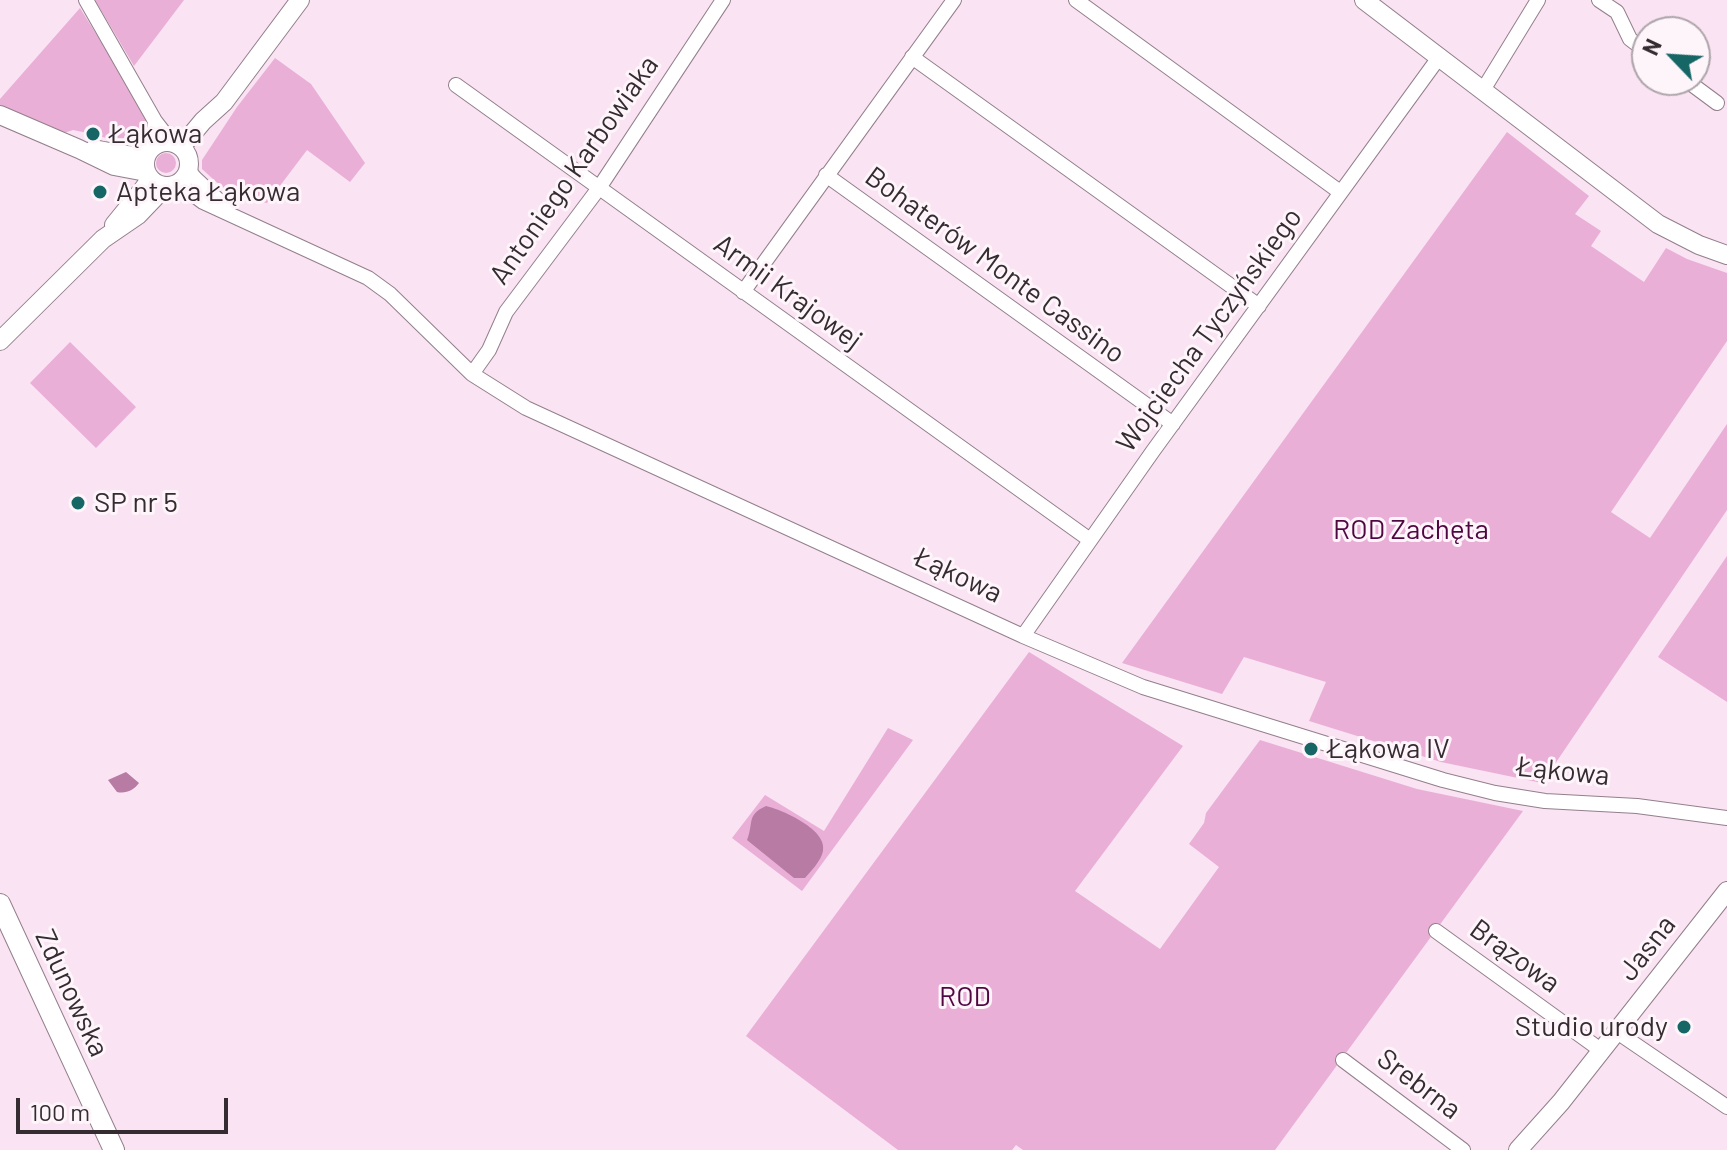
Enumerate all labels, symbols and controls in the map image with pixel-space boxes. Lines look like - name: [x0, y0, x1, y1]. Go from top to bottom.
- north arrow: [1631, 16, 1711, 96]
- text: N: [1636, 35, 1666, 59]
- street label: Antoniego Karbowiaka: [482, 49, 666, 291]
- place label: Łąkowa: [109, 117, 202, 151]
- marker: Łąkowa: [84, 125, 102, 143]
- street label: Bohaterów Monte Cassino: [859, 160, 1131, 370]
- place label: Apteka Łąkowa: [116, 175, 300, 209]
- marker: Apteka Łąkowa: [91, 183, 109, 201]
- street label: Wojciecha Tyczyńskiego: [1109, 201, 1309, 459]
- street label: Armii Krajowej: [707, 227, 869, 357]
- place label: SP nr 5: [94, 486, 178, 520]
- marker: SP nr 5: [69, 494, 87, 512]
- park label: ROD Zachęta: [1333, 513, 1489, 547]
- street label: Łąkowa: [909, 540, 1007, 610]
- place label: Łąkowa IV: [1327, 732, 1450, 766]
- marker: Łąkowa IV: [1302, 740, 1320, 758]
- street label: Łąkowa: [1515, 749, 1611, 793]
- street label: Jasna: [1611, 909, 1683, 987]
- street label: Brązowa: [1463, 912, 1567, 1000]
- street label: Zdunowska: [28, 924, 116, 1062]
- park label: ROD: [939, 980, 991, 1014]
- place label: Studio urody: [1515, 1010, 1668, 1044]
- marker: Studio urody: [1675, 1018, 1693, 1036]
- street label: Srebrna: [1370, 1042, 1468, 1126]
- scale bar: [20, 1082, 232, 1132]
- text: 100 m: [30, 1097, 90, 1126]

